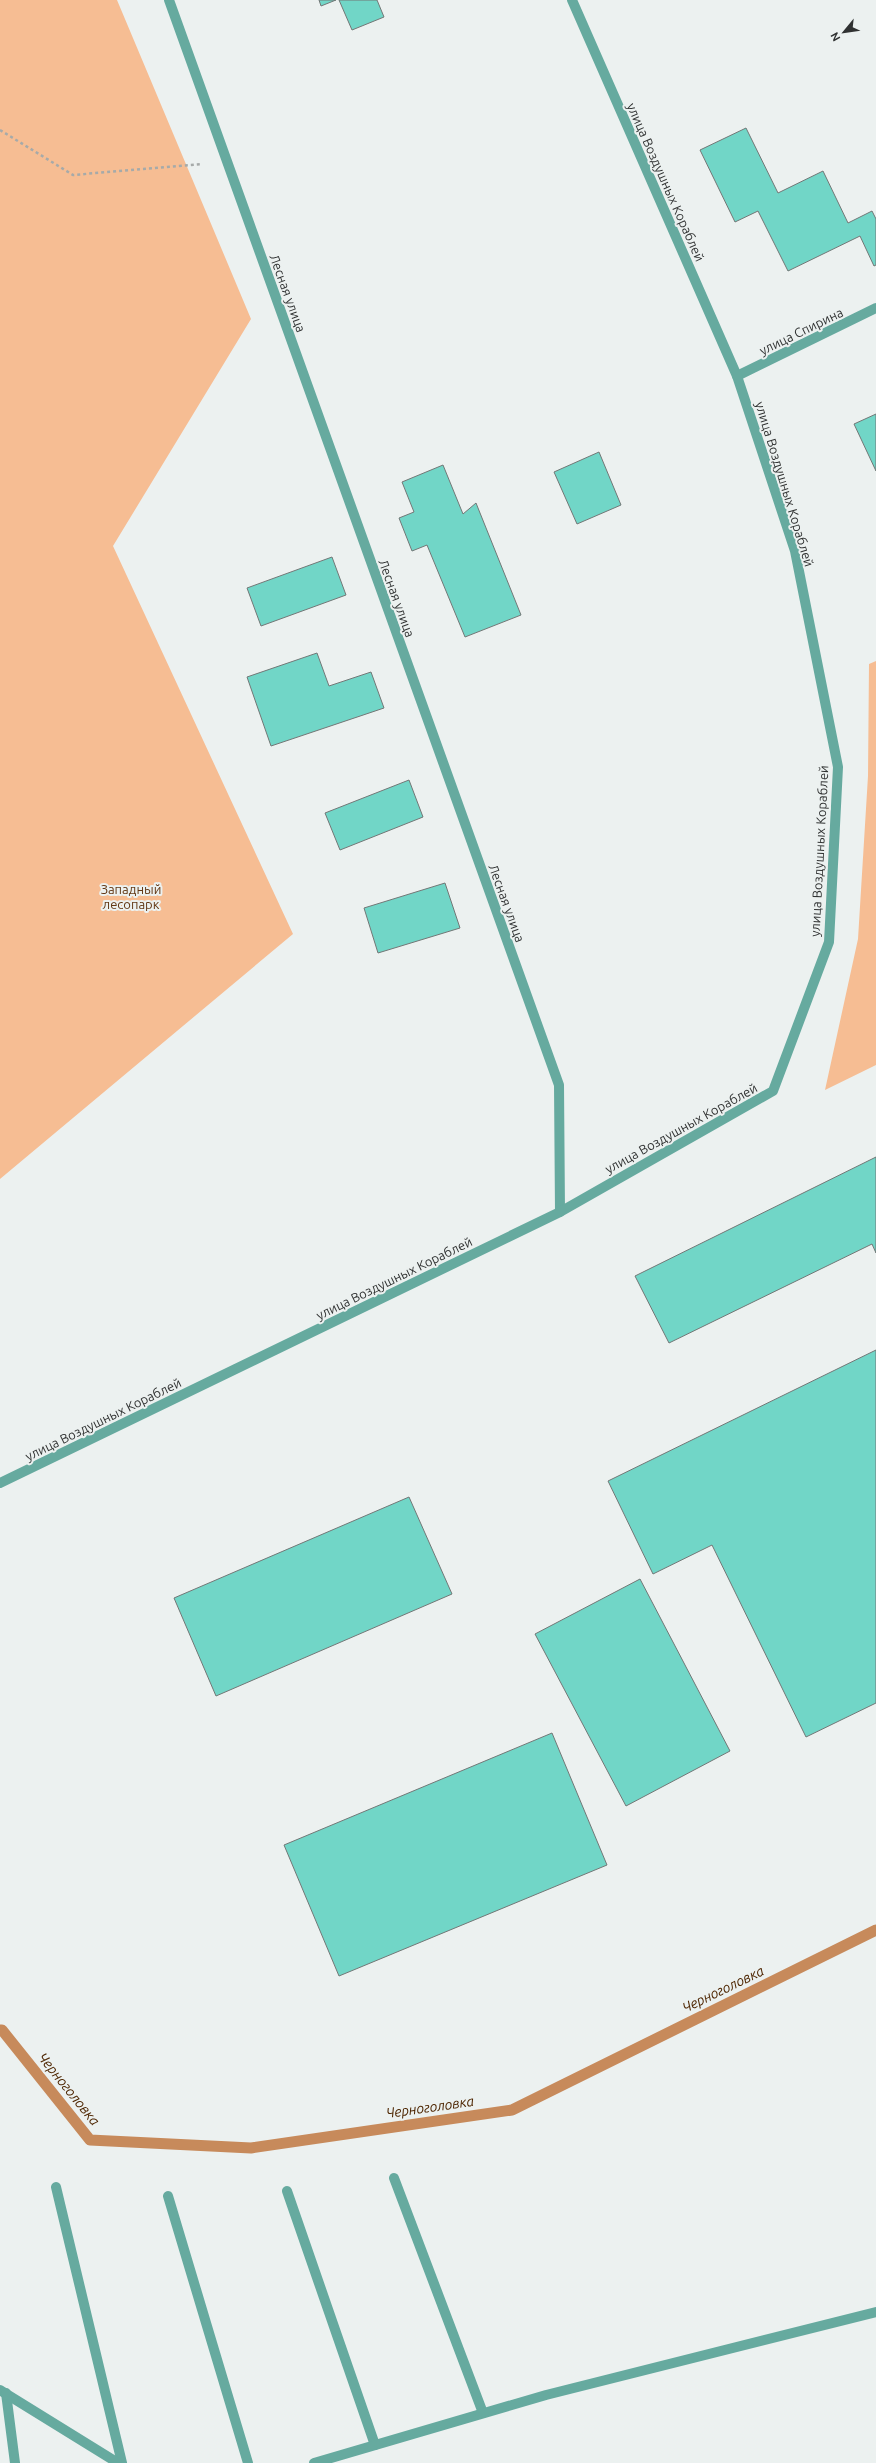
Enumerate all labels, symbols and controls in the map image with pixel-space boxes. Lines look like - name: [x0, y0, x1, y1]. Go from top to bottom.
- north arrow: [824, 12, 864, 52]
- text: N: [828, 30, 842, 43]
- street label: улица Воздушных Кораблей: [625, 101, 707, 263]
- street label: Лесная улица: [267, 252, 309, 334]
- street label: улица Спирина: [757, 305, 845, 357]
- street label: улица Воздушных Кораблей: [753, 400, 817, 568]
- street label: Лесная улица: [376, 557, 418, 639]
- street label: улица Воздушных Кораблей: [808, 765, 830, 937]
- street label: Лесная улица: [486, 862, 528, 944]
- park label: Западный лесопарк: [101, 882, 161, 911]
- street label: улица Воздушных Кораблей: [602, 1080, 760, 1176]
- street label: улица Воздушных Кораблей: [314, 1234, 474, 1322]
- street label: улица Воздушных Кораблей: [23, 1375, 183, 1463]
- water label: Черноголовка: [680, 1962, 767, 2016]
- water label: Черноголовка: [35, 2050, 103, 2129]
- water label: Черноголовка: [385, 2093, 475, 2121]

